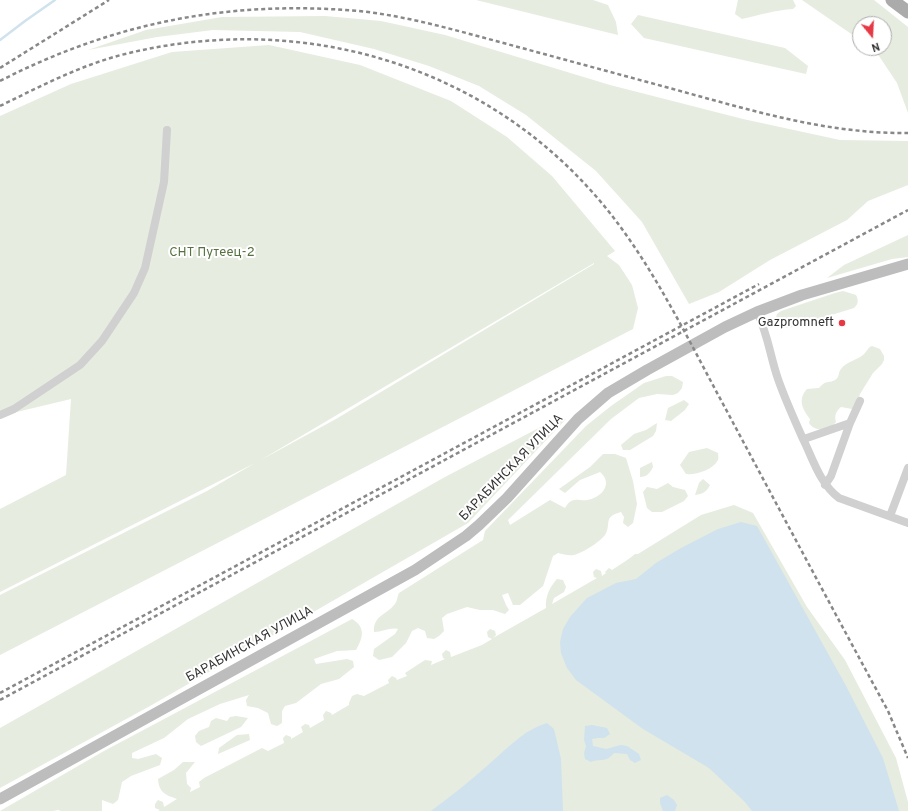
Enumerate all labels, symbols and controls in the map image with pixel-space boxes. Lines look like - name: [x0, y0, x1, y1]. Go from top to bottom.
- north arrow: [852, 16, 892, 56]
- text: N: [869, 39, 881, 54]
- park label: СНТ Путеец-2: [169, 245, 255, 261]
- place label: Gazpromneft: [758, 315, 834, 331]
- marker: Gazpromneft: [837, 318, 847, 328]
- street label: БАРАБИНСКАЯ УЛИЦА: [457, 411, 567, 525]
- street label: БАРАБИНСКАЯ УЛИЦА: [184, 604, 316, 686]

